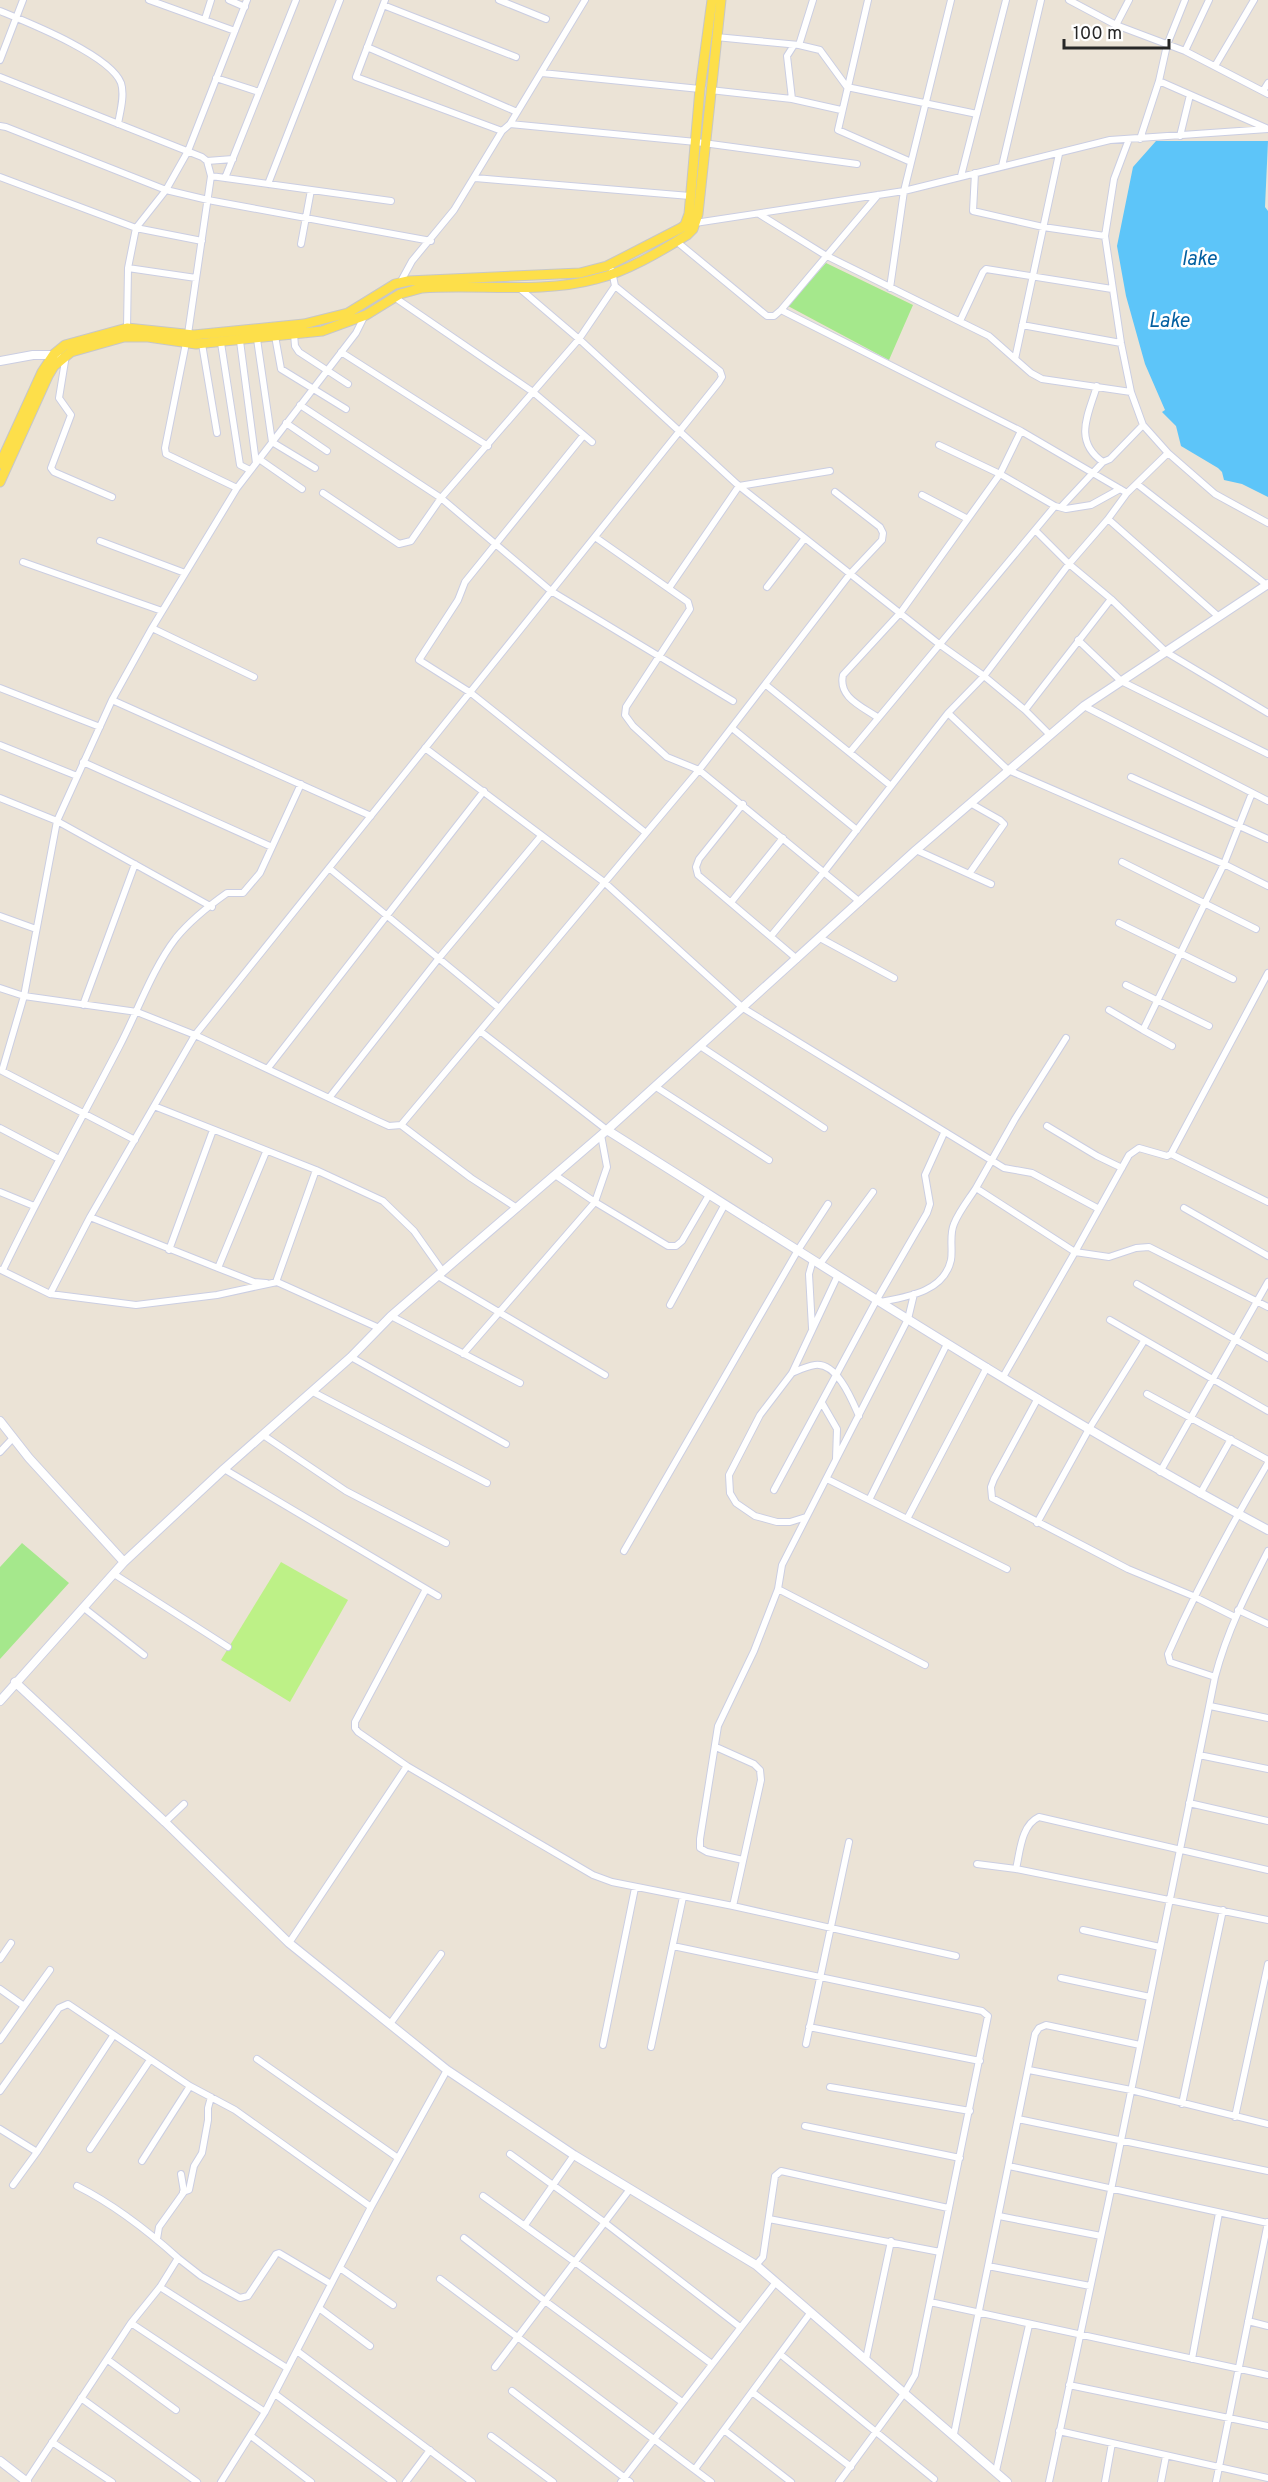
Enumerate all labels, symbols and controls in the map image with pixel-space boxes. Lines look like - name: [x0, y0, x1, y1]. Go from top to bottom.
- scale bar: [1064, 12, 1169, 50]
- text: 100 m: [1073, 23, 1122, 46]
- water label: lake: [1181, 247, 1217, 273]
- water label: Lake: [1149, 309, 1190, 335]

